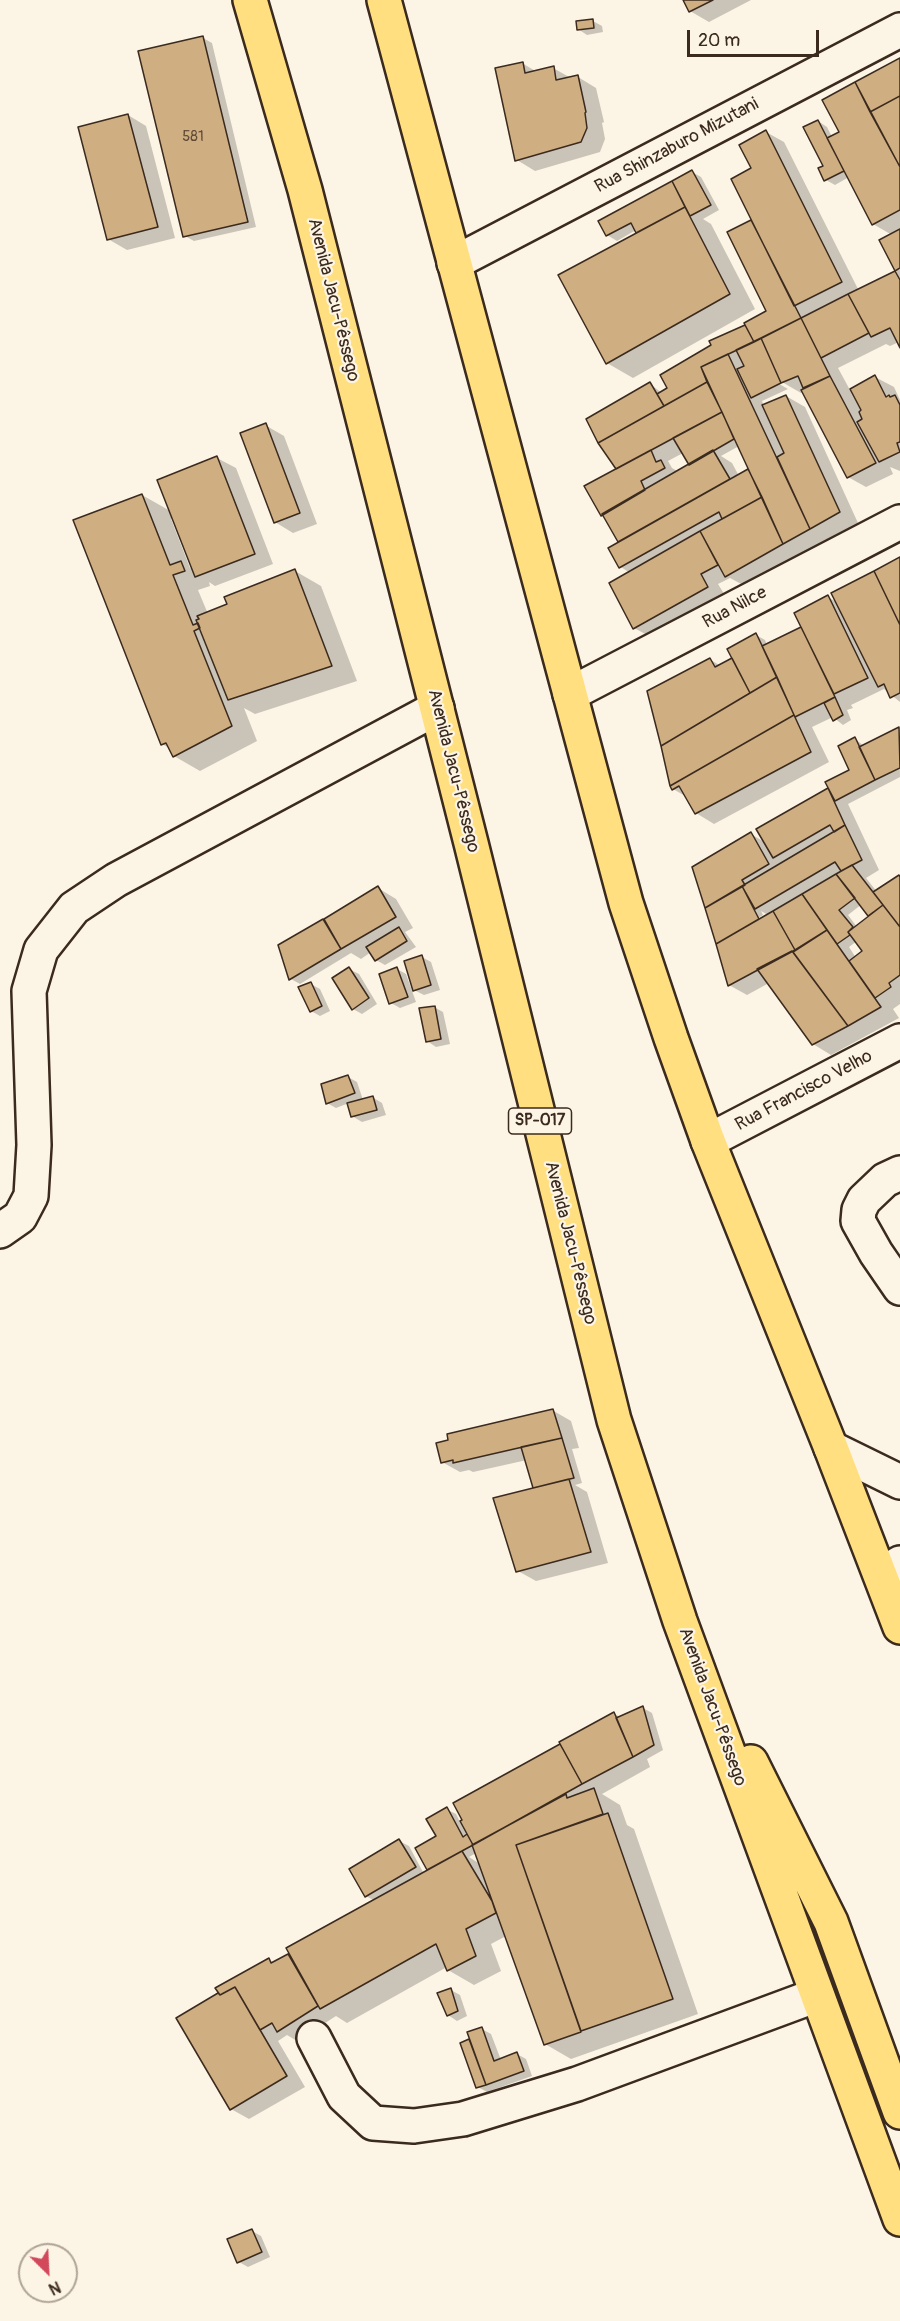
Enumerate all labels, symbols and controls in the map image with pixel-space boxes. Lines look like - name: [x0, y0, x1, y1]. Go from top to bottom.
- scale bar: [690, 18, 822, 56]
- text: 20 m: [698, 29, 740, 52]
- street label: Rua Shinzaburo Mizutani: [591, 94, 763, 198]
- house number: 581: [182, 128, 204, 146]
- street label: Avenida Jacu-Pêssego: [302, 216, 364, 384]
- street label: Rua Nilce: [699, 582, 771, 634]
- street label: Avenida Jacu-Pêssego: [422, 687, 484, 855]
- street label: Rua Francisco Velho: [732, 1046, 876, 1136]
- road number: SP-017: [508, 1108, 572, 1134]
- street label: Avenida Jacu-Pêssego: [539, 1159, 601, 1327]
- street label: Avenida Jacu-Pêssego: [673, 1625, 751, 1789]
- north arrow: [18, 2243, 78, 2303]
- text: N: [46, 2276, 64, 2299]

